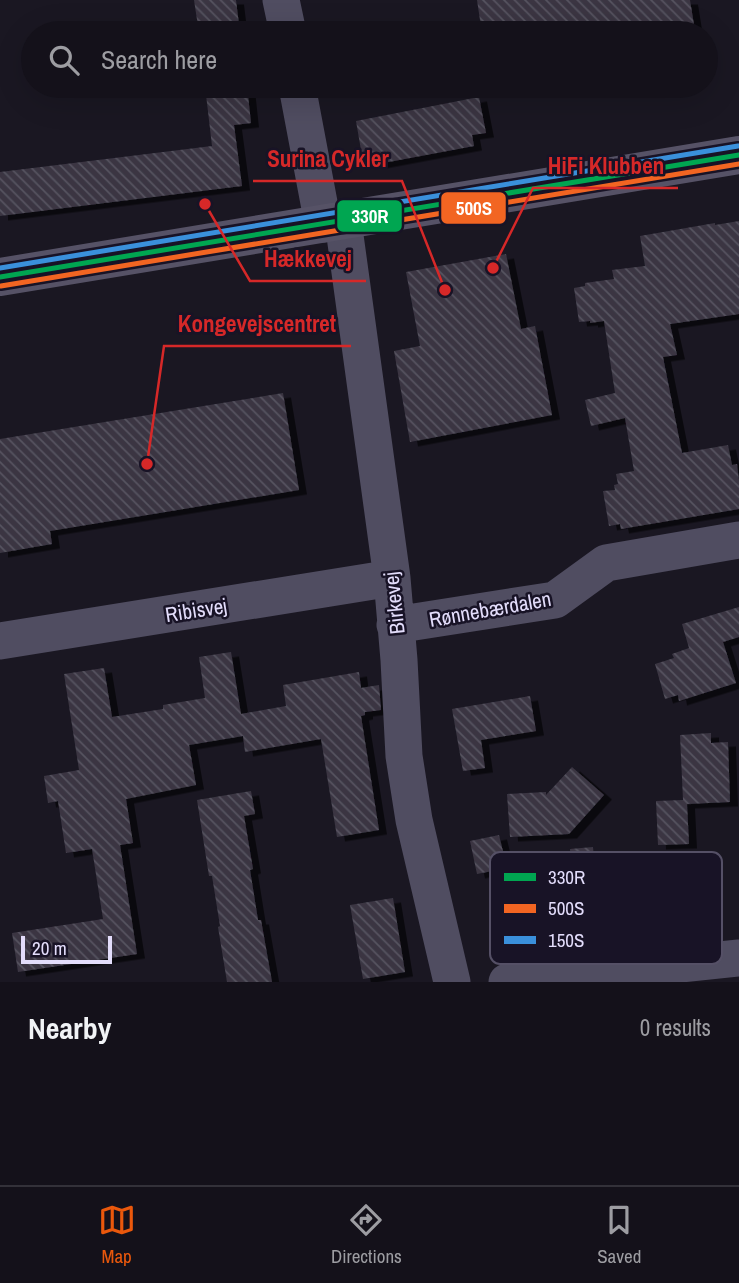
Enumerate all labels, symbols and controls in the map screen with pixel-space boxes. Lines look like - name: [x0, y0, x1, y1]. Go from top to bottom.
- search box: [21, 21, 718, 98]
- icon: search: [45, 41, 83, 79]
- text: Search here: [101, 42, 217, 77]
- callout: Surina Cykler: [253, 137, 402, 181]
- text: Surina Cykler: [267, 143, 389, 174]
- callout: HiFi Klubben: [533, 144, 678, 188]
- text: HiFi Klubben: [548, 150, 664, 181]
- line badge: 500S: [440, 191, 507, 225]
- text: 500S: [456, 195, 492, 221]
- line badge: 330R: [336, 199, 403, 233]
- text: 330R: [351, 203, 389, 229]
- callout: Hækkevej: [250, 237, 366, 281]
- text: Hækkevej: [264, 243, 352, 274]
- callout: Kongevejscentret: [164, 302, 351, 346]
- text: Kongevejscentret: [178, 308, 336, 339]
- street label: Birkevej: [376, 571, 412, 635]
- street label: Rønnebærdalen: [427, 584, 553, 634]
- street label: Ribisvej: [163, 591, 229, 629]
- legend: [490, 852, 722, 964]
- text: 330R: [548, 864, 585, 890]
- text: 500S: [548, 895, 584, 921]
- text: 150S: [548, 927, 584, 953]
- scale bar: [21, 933, 112, 965]
- text: 20 m: [32, 935, 67, 961]
- text: Nearby: [28, 1008, 111, 1048]
- text: 0 results: [640, 1012, 711, 1043]
- tab: Map: [98, 1201, 136, 1269]
- tab: Directions: [331, 1201, 402, 1269]
- tab: Saved: [597, 1201, 641, 1269]

